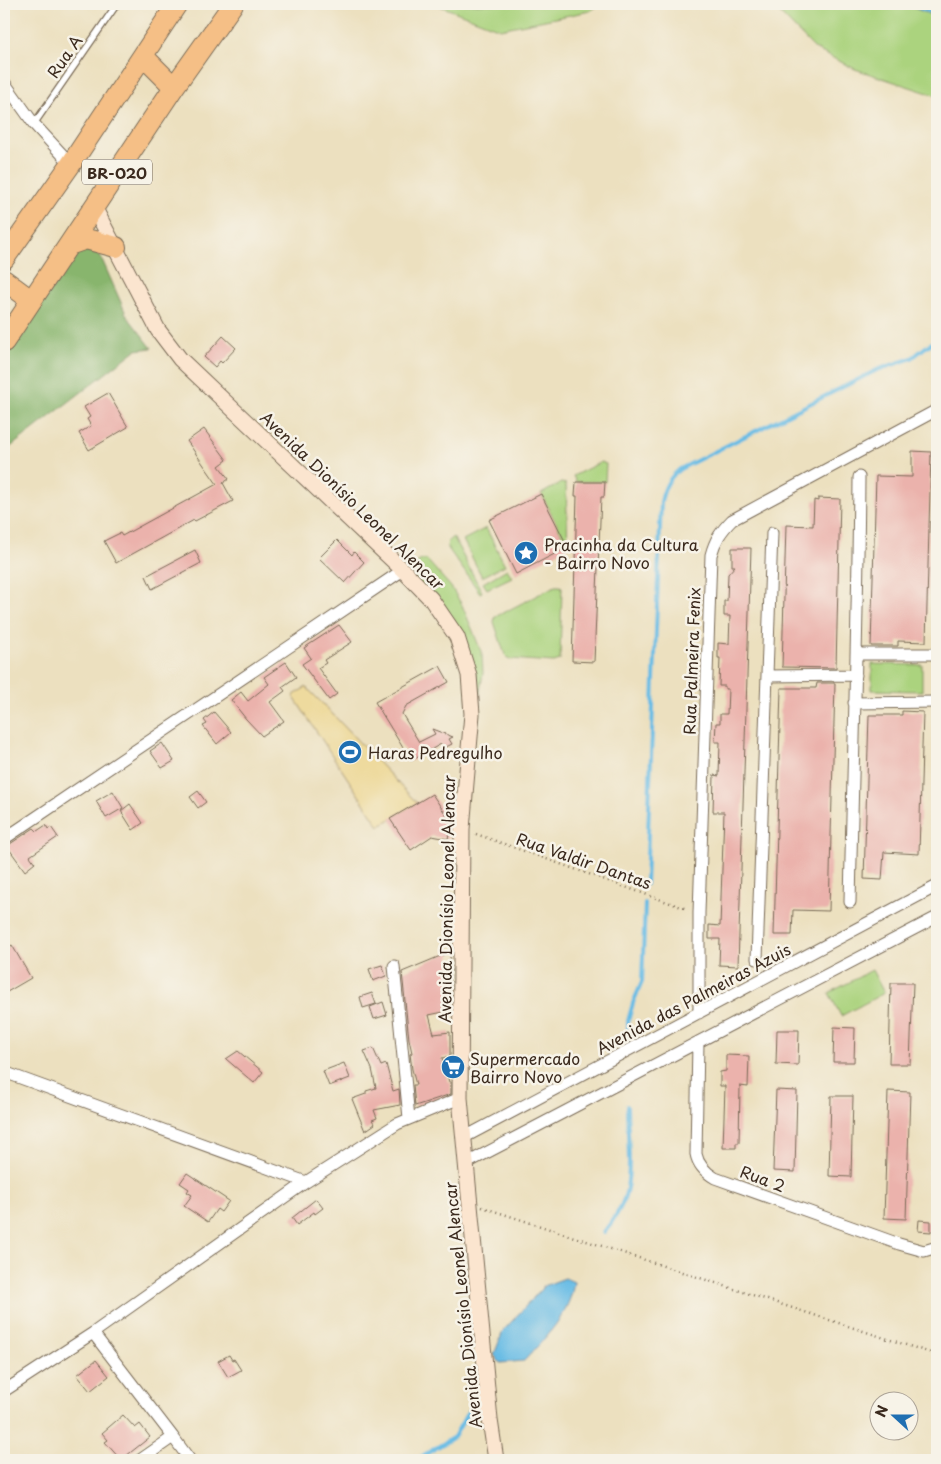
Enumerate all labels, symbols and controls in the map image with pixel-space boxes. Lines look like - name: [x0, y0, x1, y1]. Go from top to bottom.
- street label: Rua A: [41, 30, 87, 82]
- road number: BR-020: [82, 160, 152, 184]
- street label: Avenida Dionísio Leonel Alencar: [256, 405, 451, 595]
- place label: Pracinha da Cultura - Bairro Novo: [544, 532, 699, 574]
- place icon: Pracinha da Cultura - Bairro Novo: [513, 540, 539, 566]
- street label: Rua Palmeira Fenix: [676, 587, 706, 735]
- sports icon: Haras Pedregulho: [337, 739, 363, 765]
- place label: Haras Pedregulho: [368, 740, 502, 764]
- street label: Avenida Dionísio Leonel Alencar: [432, 774, 460, 1023]
- street label: Rua Valdir Dantas: [513, 826, 655, 894]
- street label: Avenida das Palmeiras Azuis: [592, 936, 794, 1060]
- place label: Supermercado Bairro Novo: [470, 1046, 580, 1088]
- supermarket icon: Supermercado Bairro Novo: [440, 1054, 466, 1080]
- street label: Rua 2: [737, 1159, 789, 1197]
- street label: Avenida Dionísio Leonel Alencar: [437, 1180, 487, 1429]
- north arrow: [868, 1392, 918, 1442]
- text: N: [870, 1402, 893, 1420]

